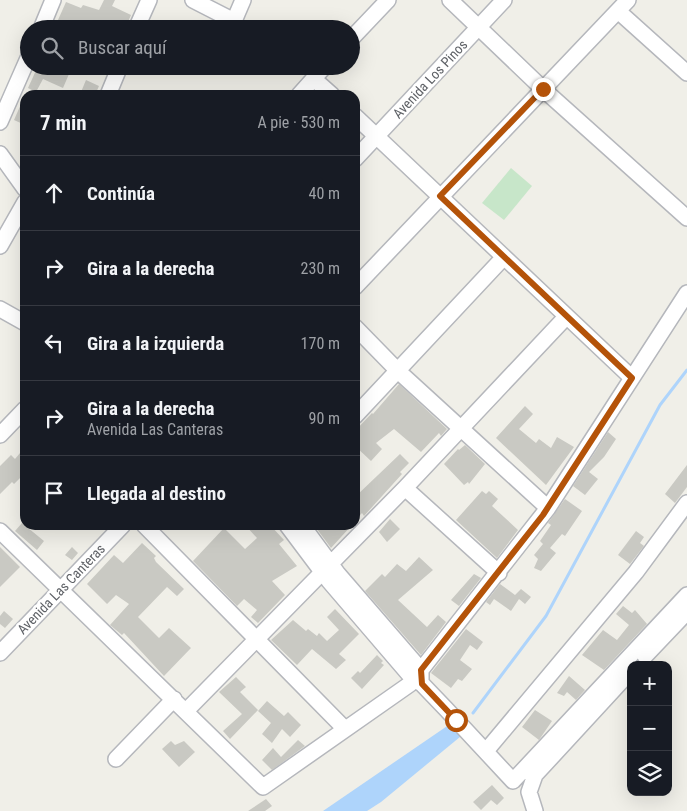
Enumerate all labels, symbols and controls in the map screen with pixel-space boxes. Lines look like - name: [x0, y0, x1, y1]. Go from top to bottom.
- search box: [20, 20, 360, 75]
- icon: search: [38, 34, 66, 62]
- text: Buscar aquí: [78, 36, 167, 59]
- street label: Avenida Los Pinos: [390, 36, 470, 122]
- route end: [532, 78, 555, 101]
- text: 7 min: [40, 111, 87, 135]
- text: A pie · 530 m: [257, 113, 340, 132]
- icon: ahead: [40, 179, 68, 207]
- text: Continúa: [87, 182, 155, 205]
- text: 40 m: [308, 184, 340, 203]
- icon: right: [40, 254, 68, 282]
- text: Gira a la derecha: [87, 257, 214, 280]
- text: 230 m: [301, 259, 340, 278]
- icon: left: [40, 329, 68, 357]
- text: Gira a la izquierda: [87, 332, 224, 355]
- text: 170 m: [301, 334, 340, 353]
- text: Gira a la derecha: [87, 397, 214, 420]
- icon: right: [40, 404, 68, 432]
- text: 90 m: [308, 409, 340, 428]
- text: Avenida Las Canteras: [87, 420, 223, 439]
- icon: arrive: [40, 479, 68, 507]
- text: Llegada al destino: [87, 482, 226, 505]
- street label: Avenida Las Canteras: [14, 541, 108, 637]
- map controls: [627, 661, 672, 796]
- button: +: [627, 661, 672, 706]
- button: −: [627, 706, 672, 751]
- route start: [445, 709, 468, 732]
- button: layers: [627, 751, 672, 796]

